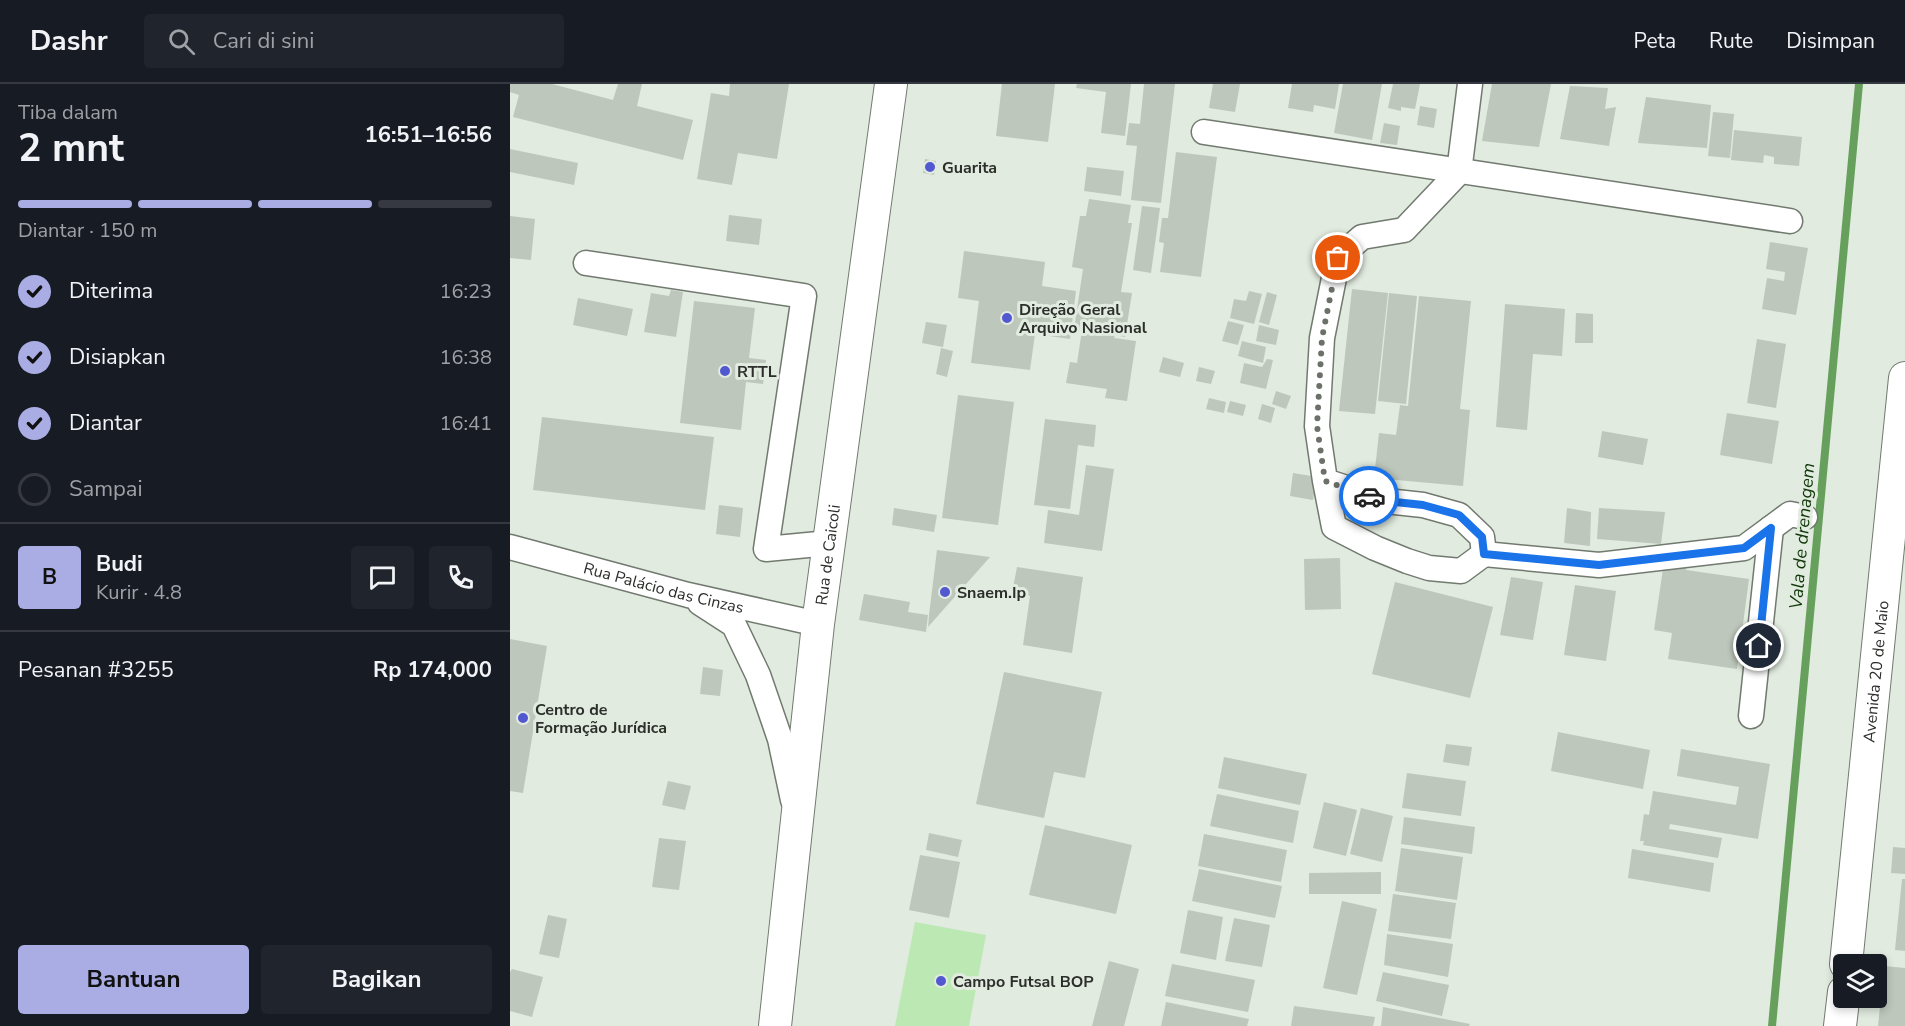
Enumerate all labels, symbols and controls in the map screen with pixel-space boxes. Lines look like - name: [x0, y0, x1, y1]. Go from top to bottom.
- search box: [144, 14, 564, 68]
- text: Dashr: [30, 22, 108, 60]
- icon: search: [165, 25, 198, 58]
- text: Cari di sini: [213, 26, 314, 56]
- text: Peta: [1634, 27, 1676, 55]
- text: Rute: [1709, 27, 1753, 55]
- text: Disimpan: [1786, 27, 1875, 55]
- text: Tiba dalam: [18, 99, 118, 126]
- text: 16:51–16:56: [364, 120, 492, 150]
- text: 2 mnt: [18, 122, 124, 175]
- place label: Guarita: [942, 157, 997, 179]
- marker: Guarita: [923, 160, 937, 174]
- text: Diantar · 150 m: [18, 217, 157, 244]
- pin: [1312, 232, 1363, 283]
- icon: bag: [1321, 241, 1354, 274]
- icon: check: [18, 275, 51, 308]
- text: Diterima: [69, 276, 153, 306]
- text: 16:23: [439, 278, 492, 305]
- place label: Direção Geral Arquivo Nasional: [1019, 299, 1147, 339]
- marker: Direção Geral Arquivo Nasional: [1000, 311, 1014, 325]
- icon: check: [18, 341, 51, 374]
- text: Disiapkan: [69, 342, 166, 372]
- text: 16:38: [439, 344, 492, 371]
- place label: RTTL: [737, 361, 777, 383]
- marker: RTTL: [718, 364, 732, 378]
- icon: check: [18, 407, 51, 440]
- text: Diantar: [69, 408, 142, 438]
- text: 16:41: [439, 410, 492, 437]
- water label: Vala de drenagem: [1784, 462, 1820, 610]
- courier: [1339, 466, 1399, 526]
- text: Sampai: [69, 474, 143, 504]
- icon: car: [1353, 480, 1386, 513]
- street label: Rua de Caicoli: [811, 503, 846, 607]
- button: chat: [351, 546, 414, 609]
- button: phone: [429, 546, 492, 609]
- text: Budi: [96, 549, 143, 579]
- street label: Rua Palácio das Cinzas: [581, 557, 746, 619]
- text: B: [42, 562, 57, 592]
- text: Kurir · 4.8: [96, 579, 182, 606]
- place label: Snaem.Ip: [957, 582, 1026, 604]
- marker: Snaem.Ip: [938, 585, 952, 599]
- street label: Avenida 20 de Maio: [1858, 599, 1895, 744]
- pin: [1733, 620, 1784, 671]
- icon: home: [1742, 629, 1775, 662]
- text: Pesanan #3255: [18, 655, 174, 685]
- text: Rp 174,000: [373, 655, 492, 685]
- place label: Centro de Formação Jurídica: [535, 699, 667, 739]
- marker: Centro de Formação Jurídica: [516, 711, 530, 725]
- button: Bantuan: [18, 945, 249, 1014]
- button: Bagikan: [261, 945, 492, 1014]
- map controls: [1833, 954, 1887, 1008]
- button: layers: [1833, 954, 1887, 1008]
- place label: Campo Futsal BOP: [953, 971, 1094, 993]
- marker: Campo Futsal BOP: [934, 974, 948, 988]

